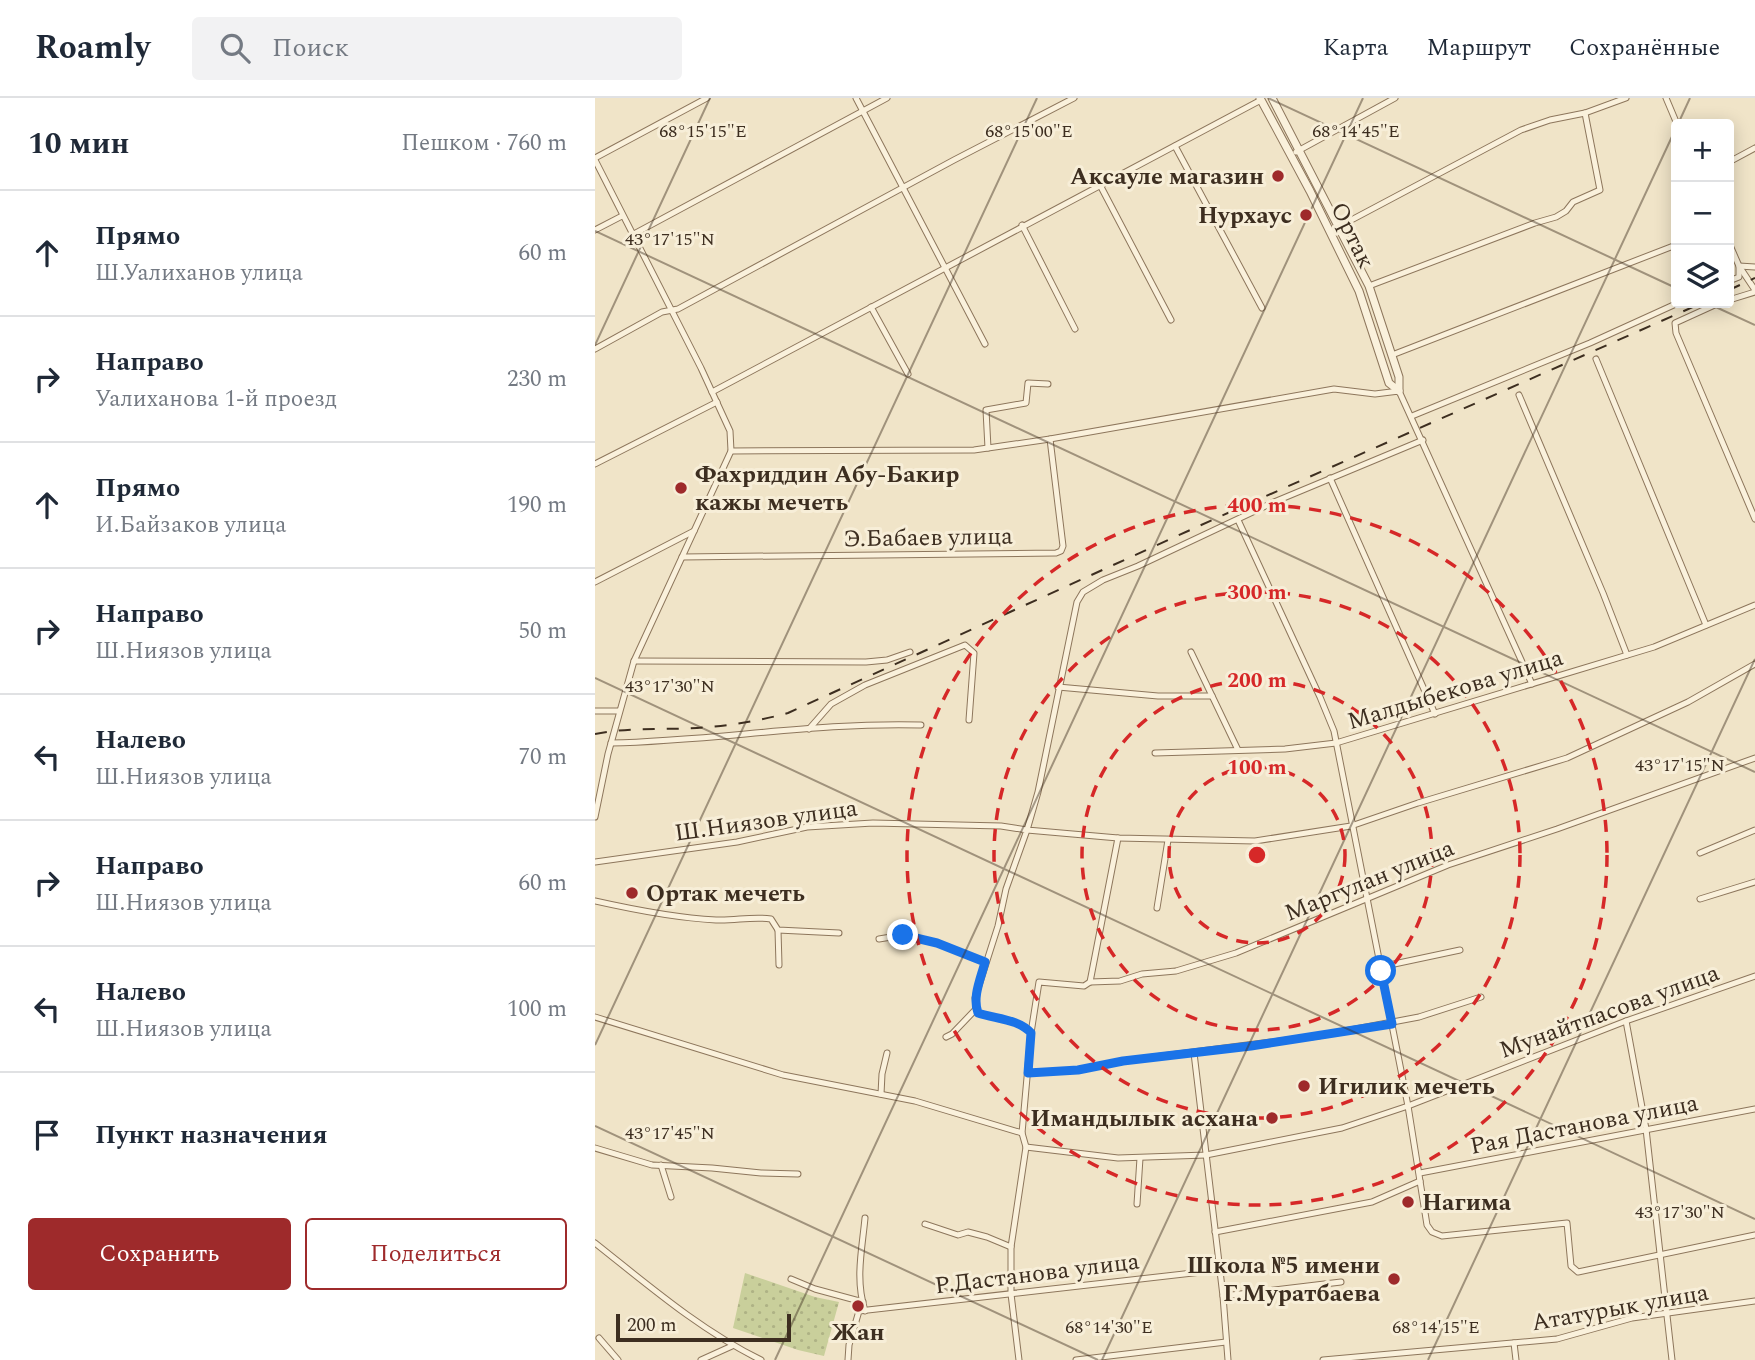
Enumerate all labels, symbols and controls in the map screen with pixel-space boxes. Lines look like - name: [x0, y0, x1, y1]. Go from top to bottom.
- search box: [192, 17, 682, 80]
- text: Roamly: [35, 23, 150, 73]
- text: Поиск: [272, 28, 349, 68]
- icon: search: [216, 29, 254, 67]
- text: Карта: [1323, 30, 1388, 66]
- text: Маршрут: [1426, 30, 1531, 66]
- text: Сохранённые: [1569, 30, 1720, 66]
- text: 68°15'15"E: [659, 118, 747, 145]
- text: 68°15'00"E: [985, 118, 1073, 145]
- text: 68°14'45"E: [1312, 118, 1400, 145]
- map controls: [1671, 119, 1734, 308]
- button: +: [1671, 119, 1734, 182]
- text: 10 мин: [28, 121, 129, 167]
- text: Пешком · 760 m: [401, 126, 567, 161]
- place label: Аксауле магазин: [1070, 159, 1264, 195]
- marker: Аксауле магазин: [1270, 168, 1286, 184]
- button: −: [1671, 182, 1734, 245]
- street label: Ортак: [1321, 196, 1384, 275]
- place label: Нурхаус: [1198, 198, 1292, 234]
- marker: Нурхаус: [1298, 207, 1314, 223]
- text: Прямо: [95, 216, 180, 256]
- text: 43°17'15"N: [625, 226, 715, 253]
- icon: ahead: [28, 234, 66, 272]
- text: 60 m: [518, 236, 567, 271]
- button: layers: [1671, 245, 1734, 308]
- text: Ш.Уалиханов улица: [95, 256, 303, 291]
- text: Направо: [95, 342, 204, 382]
- icon: right: [28, 360, 66, 398]
- text: 230 m: [507, 362, 567, 397]
- text: Уалиханова 1-й проезд: [95, 382, 337, 417]
- place label: Фахриддин Абу-Бакир кажы мечеть: [695, 457, 959, 521]
- text: Прямо: [95, 468, 180, 508]
- marker: Фахриддин Абу-Бакир кажы мечеть: [673, 480, 689, 496]
- icon: ahead: [28, 486, 66, 524]
- text: 190 m: [507, 488, 567, 523]
- text: 400 m: [1227, 490, 1287, 522]
- text: И.Байзаков улица: [95, 508, 286, 543]
- street label: Э.Бабаев улица: [843, 519, 1013, 557]
- text: 300 m: [1227, 577, 1287, 609]
- text: Направо: [95, 594, 204, 634]
- icon: right: [28, 612, 66, 650]
- text: 50 m: [518, 614, 567, 649]
- text: Ш.Ниязов улица: [95, 634, 272, 669]
- street label: Малдыбекова улица: [1343, 640, 1568, 740]
- text: 200 m: [1227, 665, 1287, 697]
- text: 43°17'30"N: [625, 673, 715, 700]
- text: Налево: [95, 720, 186, 760]
- icon: left: [28, 738, 66, 776]
- text: 70 m: [518, 740, 567, 775]
- text: 100 m: [1227, 752, 1287, 784]
- text: 43°17'15"N: [1635, 752, 1725, 779]
- text: Ш.Ниязов улица: [95, 760, 272, 795]
- street label: Ш.Ниязов улица: [672, 790, 860, 852]
- street label: Маргулан улица: [1279, 830, 1460, 931]
- centre of rings: [1245, 843, 1269, 867]
- text: Направо: [95, 846, 204, 886]
- icon: right: [28, 864, 66, 902]
- text: 60 m: [518, 866, 567, 901]
- place label: Ортак мечеть: [646, 876, 805, 912]
- marker: Ортак мечеть: [624, 885, 640, 901]
- text: Ш.Ниязов улица: [95, 886, 272, 921]
- route end: [887, 919, 918, 950]
- route start: [1365, 955, 1396, 986]
- street label: Мунайтпасова улица: [1494, 955, 1725, 1069]
- text: Налево: [95, 972, 186, 1012]
- icon: left: [28, 990, 66, 1028]
- text: 100 m: [507, 992, 567, 1027]
- text: Ш.Ниязов улица: [95, 1012, 272, 1047]
- place label: Игилик мечеть: [1318, 1069, 1495, 1105]
- marker: Игилик мечеть: [1296, 1078, 1312, 1094]
- street label: Рая Дастанова улица: [1467, 1085, 1702, 1165]
- place label: Имандылык асхана: [1030, 1101, 1259, 1137]
- marker: Имандылык асхана: [1264, 1110, 1280, 1126]
- text: Пункт назначения: [95, 1115, 328, 1155]
- icon: arrive: [28, 1116, 66, 1154]
- text: 43°17'45"N: [625, 1120, 715, 1147]
- place label: Нагима: [1422, 1185, 1512, 1221]
- marker: Нагима: [1400, 1194, 1416, 1210]
- text: 43°17'30"N: [1635, 1199, 1725, 1226]
- button: Сохранить: [28, 1218, 291, 1290]
- button: Поделиться: [305, 1218, 567, 1290]
- street label: Р.Дастанова улица: [933, 1244, 1142, 1304]
- place label: Школа №5 имени Г.Муратбаева: [1187, 1248, 1381, 1312]
- marker: Школа №5 имени Г.Муратбаева: [1386, 1271, 1402, 1287]
- street label: Ататурык улица: [1529, 1275, 1712, 1341]
- marker: Жан: [850, 1298, 866, 1314]
- scale bar: [616, 1311, 791, 1343]
- text: 200 m: [627, 1311, 677, 1340]
- text: 68°14'30"E: [1065, 1314, 1153, 1341]
- text: 68°14'15"E: [1392, 1314, 1480, 1341]
- place label: Жан: [831, 1315, 885, 1351]

